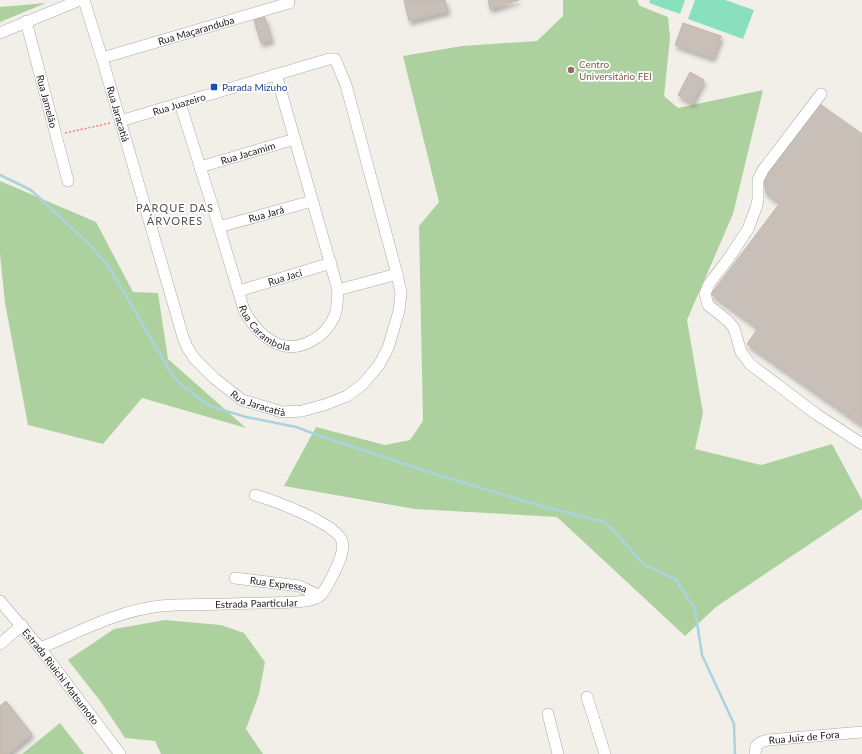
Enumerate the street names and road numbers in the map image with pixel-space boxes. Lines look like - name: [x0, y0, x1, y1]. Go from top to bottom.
- street label: Rua Maçaranduba: [156, 13, 236, 47]
- street label: Rua Jamelão: [34, 73, 60, 129]
- street label: Rua Jaracatiá: [104, 85, 132, 143]
- street label: Rua Juazeiro: [151, 90, 207, 118]
- street label: Rua Jacamim: [219, 139, 277, 167]
- street label: Rua Jará: [247, 203, 285, 224]
- street label: Rua Jaci: [266, 266, 303, 288]
- street label: Rua Carambola: [237, 304, 291, 353]
- street label: Rua Jaracatiá: [228, 387, 285, 418]
- street label: Rua Expressa: [249, 574, 309, 595]
- street label: Estrada Paarticular: [215, 596, 298, 610]
- street label: Estrada Riuichi Matsumoto: [20, 626, 102, 727]
- street label: Rua Juiz de Fora: [768, 728, 840, 746]

